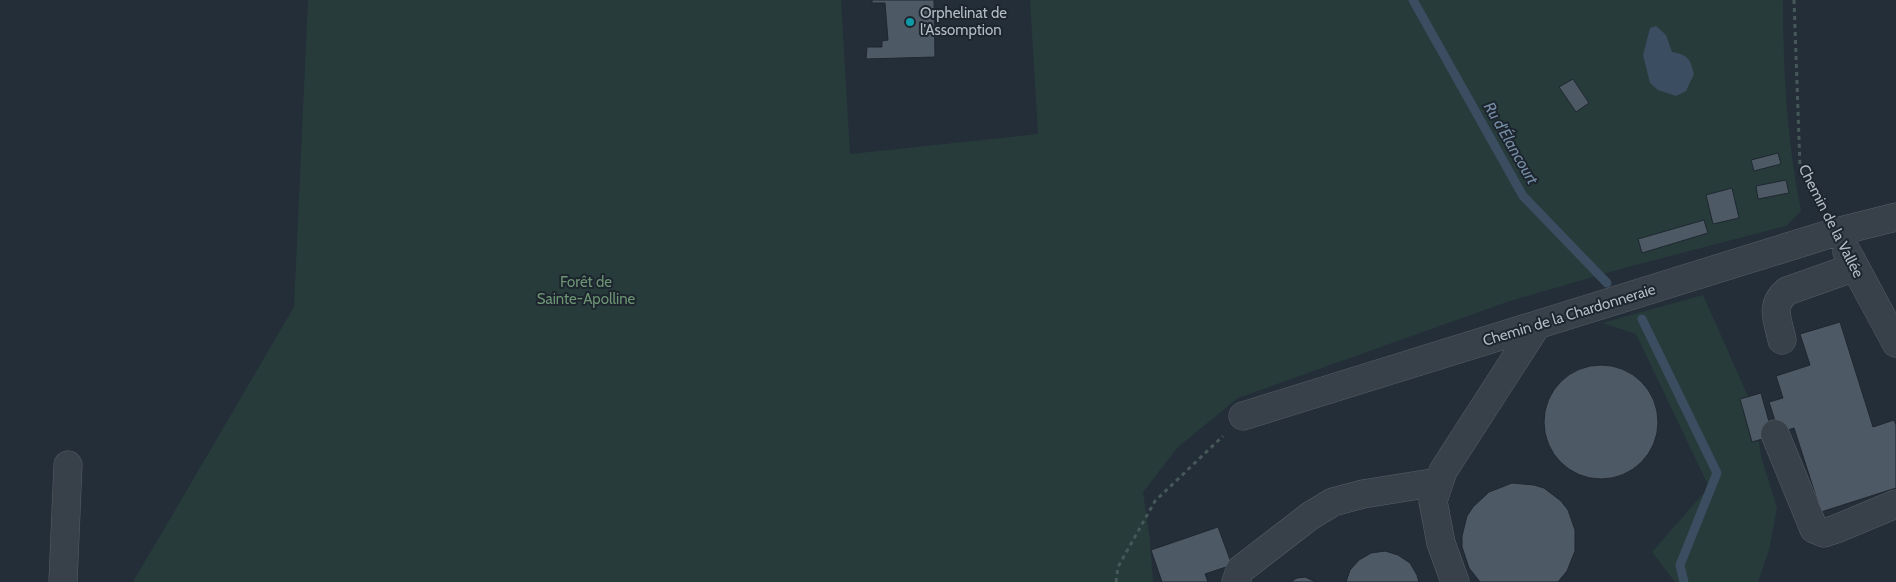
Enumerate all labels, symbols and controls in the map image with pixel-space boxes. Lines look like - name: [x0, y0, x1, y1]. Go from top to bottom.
- place label: Orphelinat de l'Assomption: [920, 4, 1007, 39]
- marker: Orphelinat de l'Assomption: [904, 16, 916, 28]
- water label: Ru d'Élancourt: [1480, 98, 1544, 189]
- street label: Chemin de la Vallée: [1795, 161, 1867, 281]
- park label: Forêt de Sainte-Apolline: [537, 273, 636, 308]
- street label: Chemin de la Chardonneraie: [1481, 280, 1658, 350]

